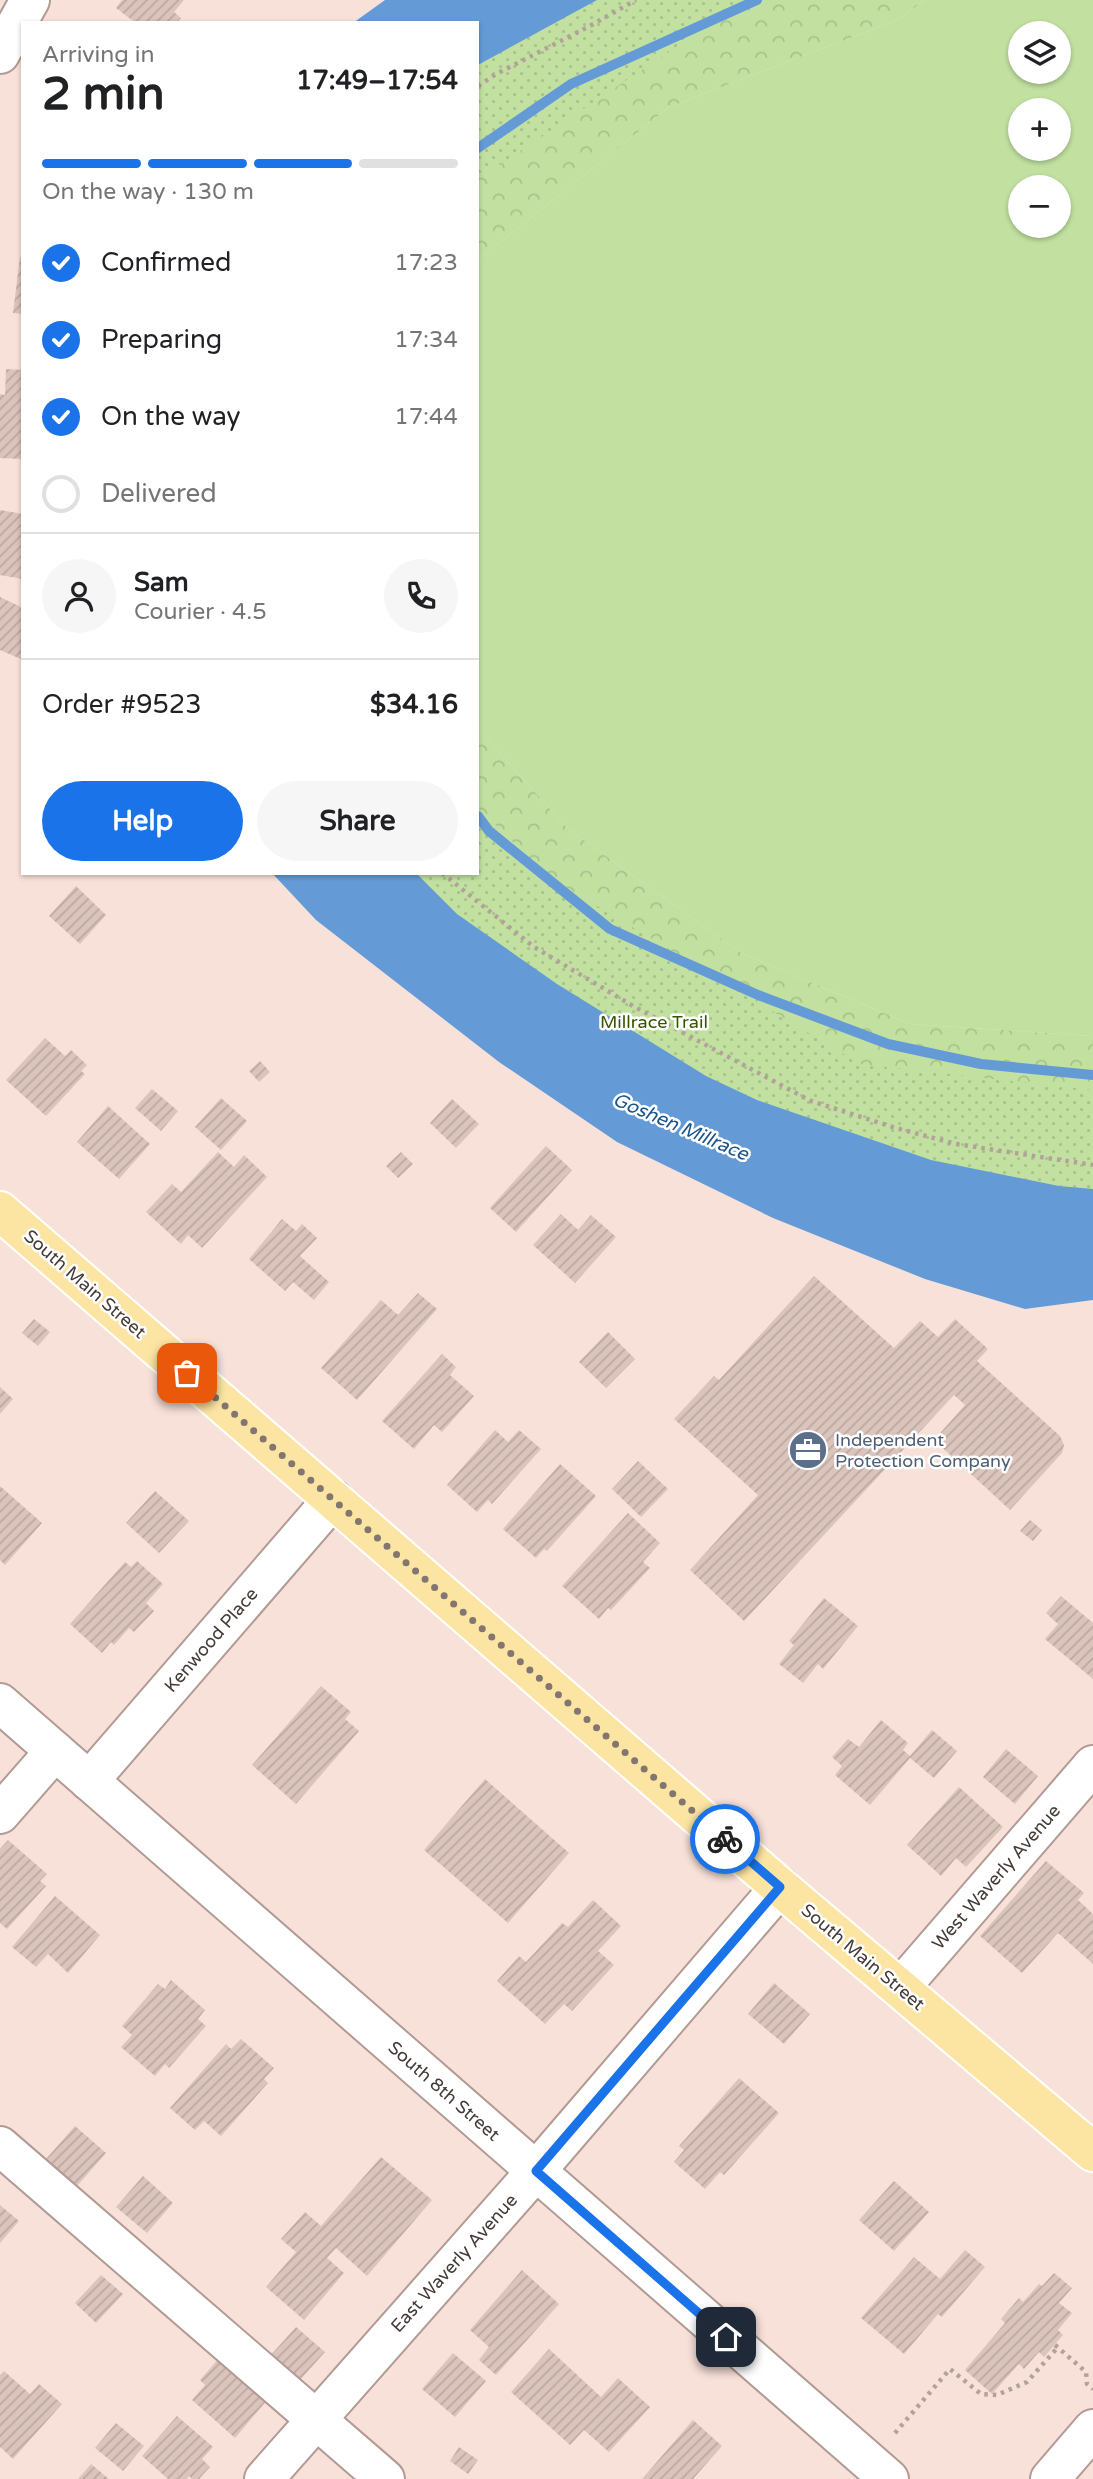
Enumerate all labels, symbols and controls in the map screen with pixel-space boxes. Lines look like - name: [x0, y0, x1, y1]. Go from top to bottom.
- map controls: [1008, 21, 1071, 238]
- button: layers: [1008, 21, 1071, 84]
- text: Arriving in: [42, 41, 155, 69]
- text: 17:49–17:54: [296, 65, 458, 96]
- text: 2 min: [42, 67, 165, 122]
- button: +: [1008, 98, 1071, 161]
- button: −: [1008, 175, 1071, 238]
- text: On the way · 130 m: [42, 178, 254, 206]
- icon: check: [42, 244, 80, 282]
- text: Confirmed: [101, 247, 231, 278]
- text: 17:23: [394, 249, 458, 277]
- icon: check: [42, 321, 80, 359]
- text: Preparing: [101, 324, 222, 355]
- text: 17:34: [394, 326, 458, 354]
- icon: check: [42, 398, 80, 436]
- text: On the way: [101, 401, 241, 432]
- text: 17:44: [394, 403, 458, 431]
- text: Delivered: [101, 478, 217, 509]
- button: person: [42, 559, 116, 633]
- button: phone: [384, 559, 458, 633]
- text: Sam: [134, 567, 189, 598]
- text: Courier · 4.5: [134, 598, 267, 626]
- text: Order #9523: [42, 689, 202, 720]
- text: $34.16: [370, 689, 458, 720]
- button: Help: [42, 781, 243, 861]
- button: Share: [257, 781, 458, 861]
- park label: Millrace Trail: [600, 1011, 708, 1033]
- water label: Goshen Millrace: [610, 1088, 753, 1166]
- street label: South Main Street: [19, 1225, 151, 1343]
- pin: [157, 1343, 217, 1403]
- icon: bag: [168, 1354, 206, 1392]
- office icon: Independent Protection Company: [787, 1429, 829, 1471]
- place label: Independent Protection Company: [835, 1429, 1011, 1472]
- street label: Kenwood Place: [160, 1583, 262, 1697]
- street label: West Waverly Avenue: [927, 1800, 1065, 1954]
- courier: [690, 1804, 760, 1874]
- icon: bike: [706, 1820, 744, 1858]
- street label: South Main Street: [797, 1899, 929, 2015]
- street label: South 8th Street: [384, 2037, 504, 2146]
- street label: East Waverly Avenue: [386, 2189, 522, 2337]
- pin: [696, 2307, 756, 2367]
- icon: home: [707, 2318, 745, 2356]

